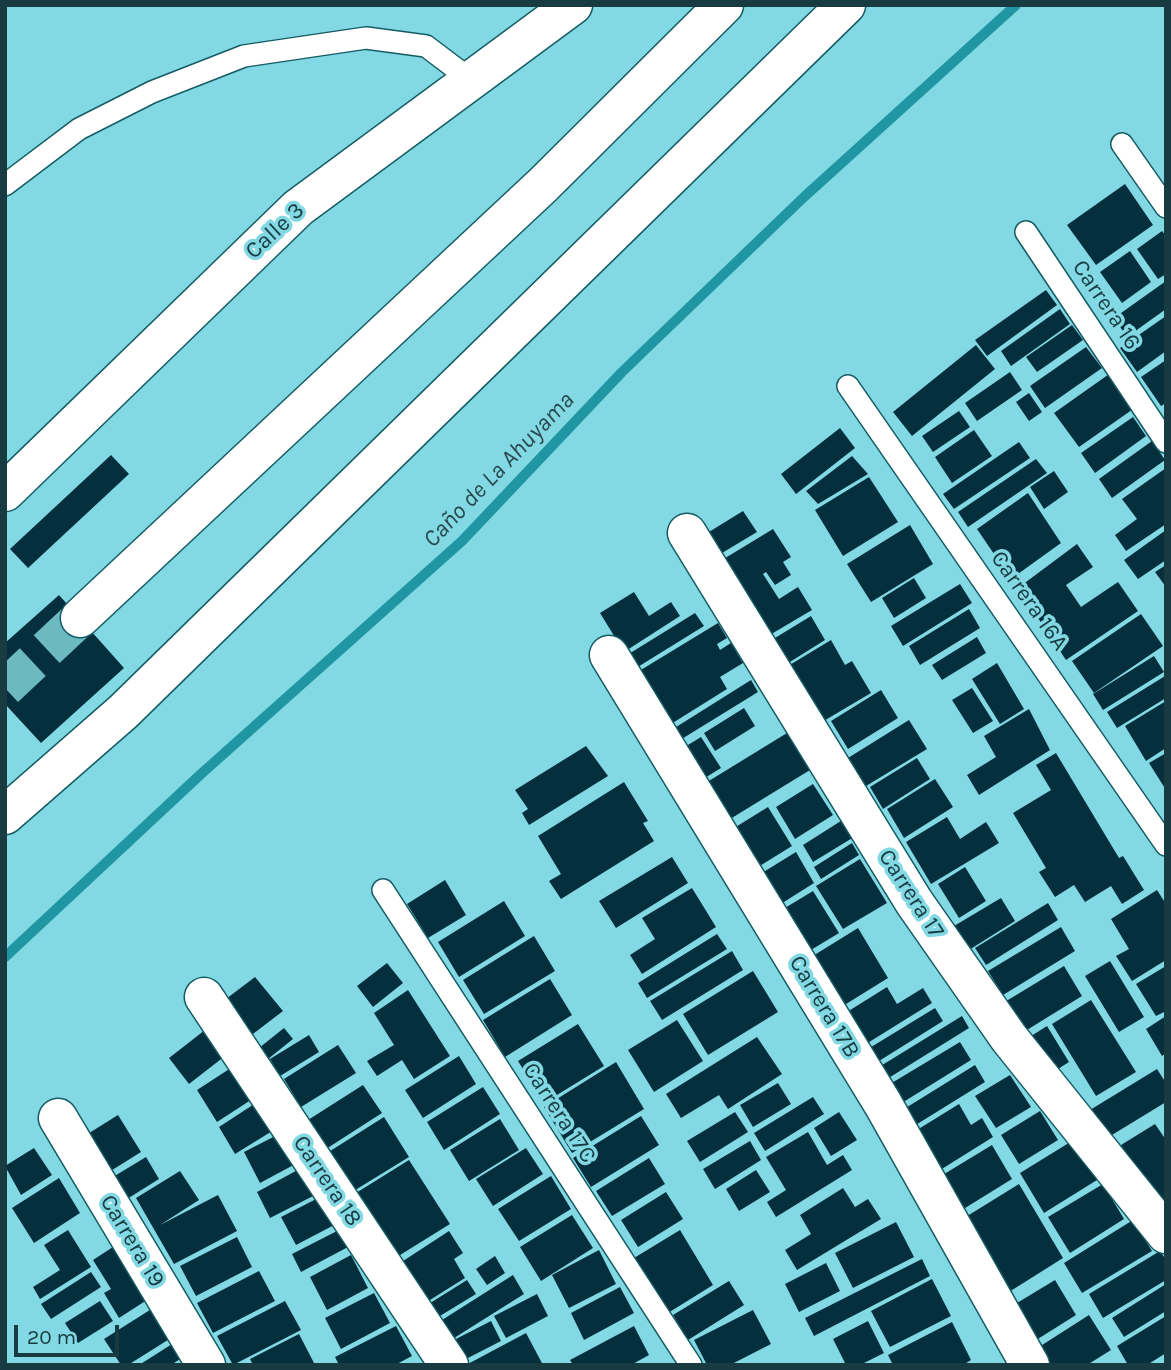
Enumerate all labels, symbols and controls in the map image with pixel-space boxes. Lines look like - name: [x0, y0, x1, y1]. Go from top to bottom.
- street label: Calle 3: [240, 197, 310, 265]
- street label: Carrera 16: [1066, 255, 1146, 355]
- water label: Caño de La Ahuyama: [417, 386, 581, 554]
- street label: Carrera 16A: [985, 546, 1073, 656]
- street label: Carrera 17: [872, 845, 950, 943]
- street label: Carrera 17B: [783, 951, 865, 1063]
- street label: Carrera 17C: [516, 1058, 602, 1168]
- street label: Carrera 18: [287, 1130, 367, 1232]
- street label: Carrera 19: [94, 1190, 170, 1292]
- scale bar: [18, 1310, 122, 1354]
- text: 20 m: [27, 1325, 76, 1349]

